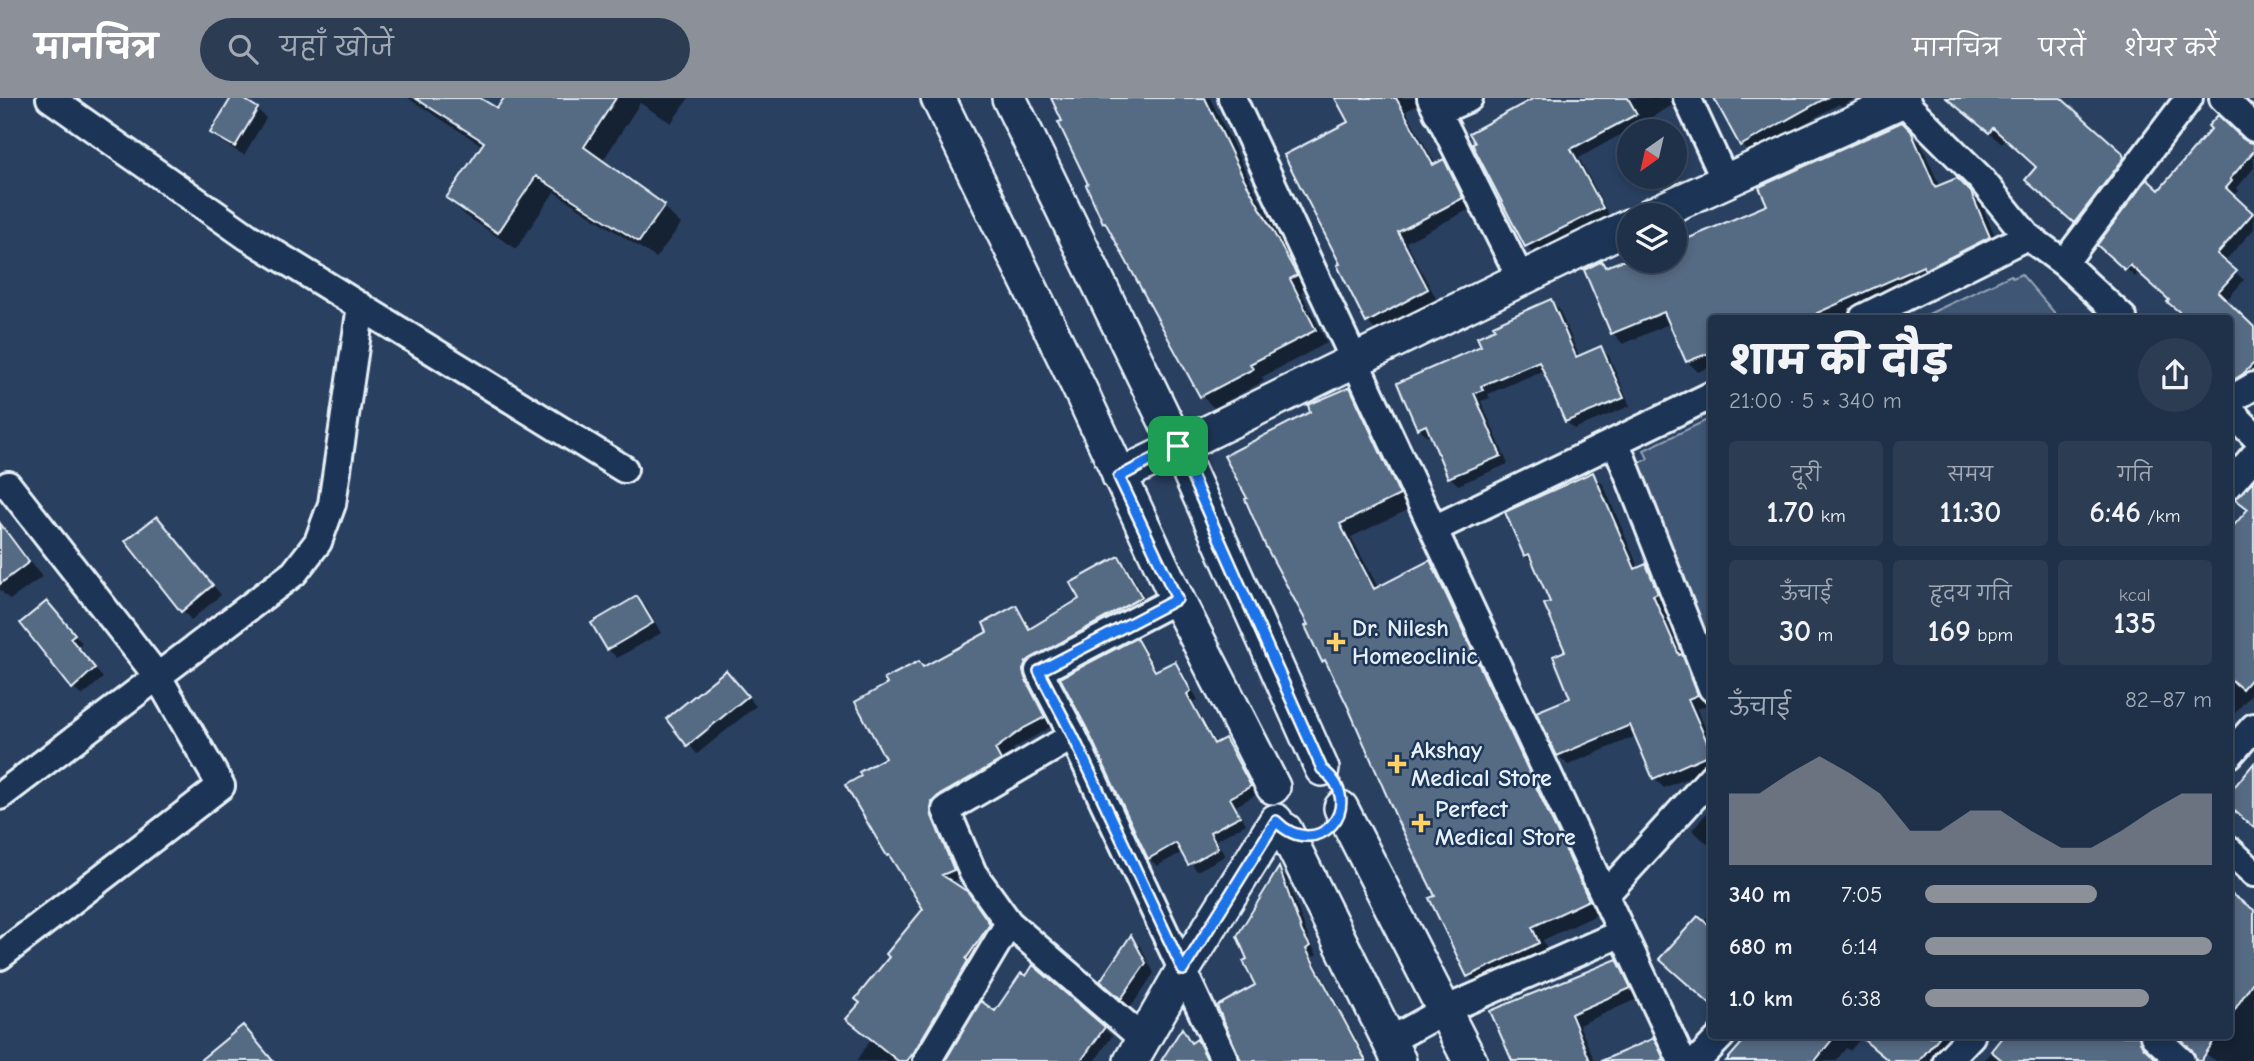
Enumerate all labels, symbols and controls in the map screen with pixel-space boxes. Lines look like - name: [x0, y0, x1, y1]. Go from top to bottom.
- search box: [200, 18, 690, 81]
- text: मानचित्र: [35, 28, 158, 66]
- icon: search: [224, 30, 262, 68]
- text: यहाँ खोजें: [280, 33, 394, 63]
- text: मानचित्र: [1913, 34, 2001, 62]
- text: परतें: [2039, 34, 2086, 62]
- text: शेयर करें: [2124, 34, 2219, 62]
- north arrow: [1617, 119, 1687, 189]
- map controls: [1617, 119, 1687, 273]
- button: layers: [1617, 203, 1687, 273]
- button: share: [2138, 338, 2212, 412]
- text: शाम की दौड़: [1729, 339, 1949, 383]
- text: 21:00 · 5 × 340 m: [1729, 387, 1902, 414]
- pin: [1148, 416, 1208, 476]
- icon: arrive: [1159, 427, 1197, 465]
- text: दूरी: [1791, 464, 1821, 486]
- text: समय: [1948, 464, 1993, 486]
- text: गति: [2118, 464, 2152, 486]
- text: 1.70: [1767, 495, 1814, 530]
- text: 11:30: [1940, 495, 2001, 530]
- text: 6:46: [2089, 495, 2141, 530]
- text: km: [1814, 505, 1846, 527]
- text: /km: [2141, 505, 2180, 527]
- text: ऊँचाई: [1781, 583, 1832, 605]
- text: हृदय गति: [1929, 583, 2012, 605]
- text: kcal: [2119, 584, 2151, 606]
- text: 135: [2114, 606, 2156, 641]
- place label: Dr. Nilesh Homeoclinic: [1352, 614, 1478, 670]
- text: 30: [1779, 614, 1811, 649]
- text: 169: [1928, 614, 1971, 649]
- text: m: [1811, 624, 1833, 646]
- text: bpm: [1971, 624, 2013, 646]
- marker: Dr. Nilesh Homeoclinic: [1326, 632, 1346, 652]
- text: 82–87 m: [2125, 686, 2212, 713]
- text: ऊँचाई: [1729, 694, 1791, 721]
- place label: Akshay Medical Store: [1411, 736, 1552, 792]
- marker: Akshay Medical Store: [1389, 756, 1405, 772]
- place label: Perfect Medical Store: [1435, 795, 1576, 851]
- marker: Perfect Medical Store: [1413, 815, 1429, 831]
- text: 340 m: [1729, 881, 1791, 908]
- text: 7:05: [1841, 881, 1883, 908]
- text: 680 m: [1729, 933, 1792, 960]
- text: 6:14: [1841, 933, 1878, 960]
- text: 1.0 km: [1729, 985, 1793, 1012]
- text: 6:38: [1841, 985, 1881, 1012]

